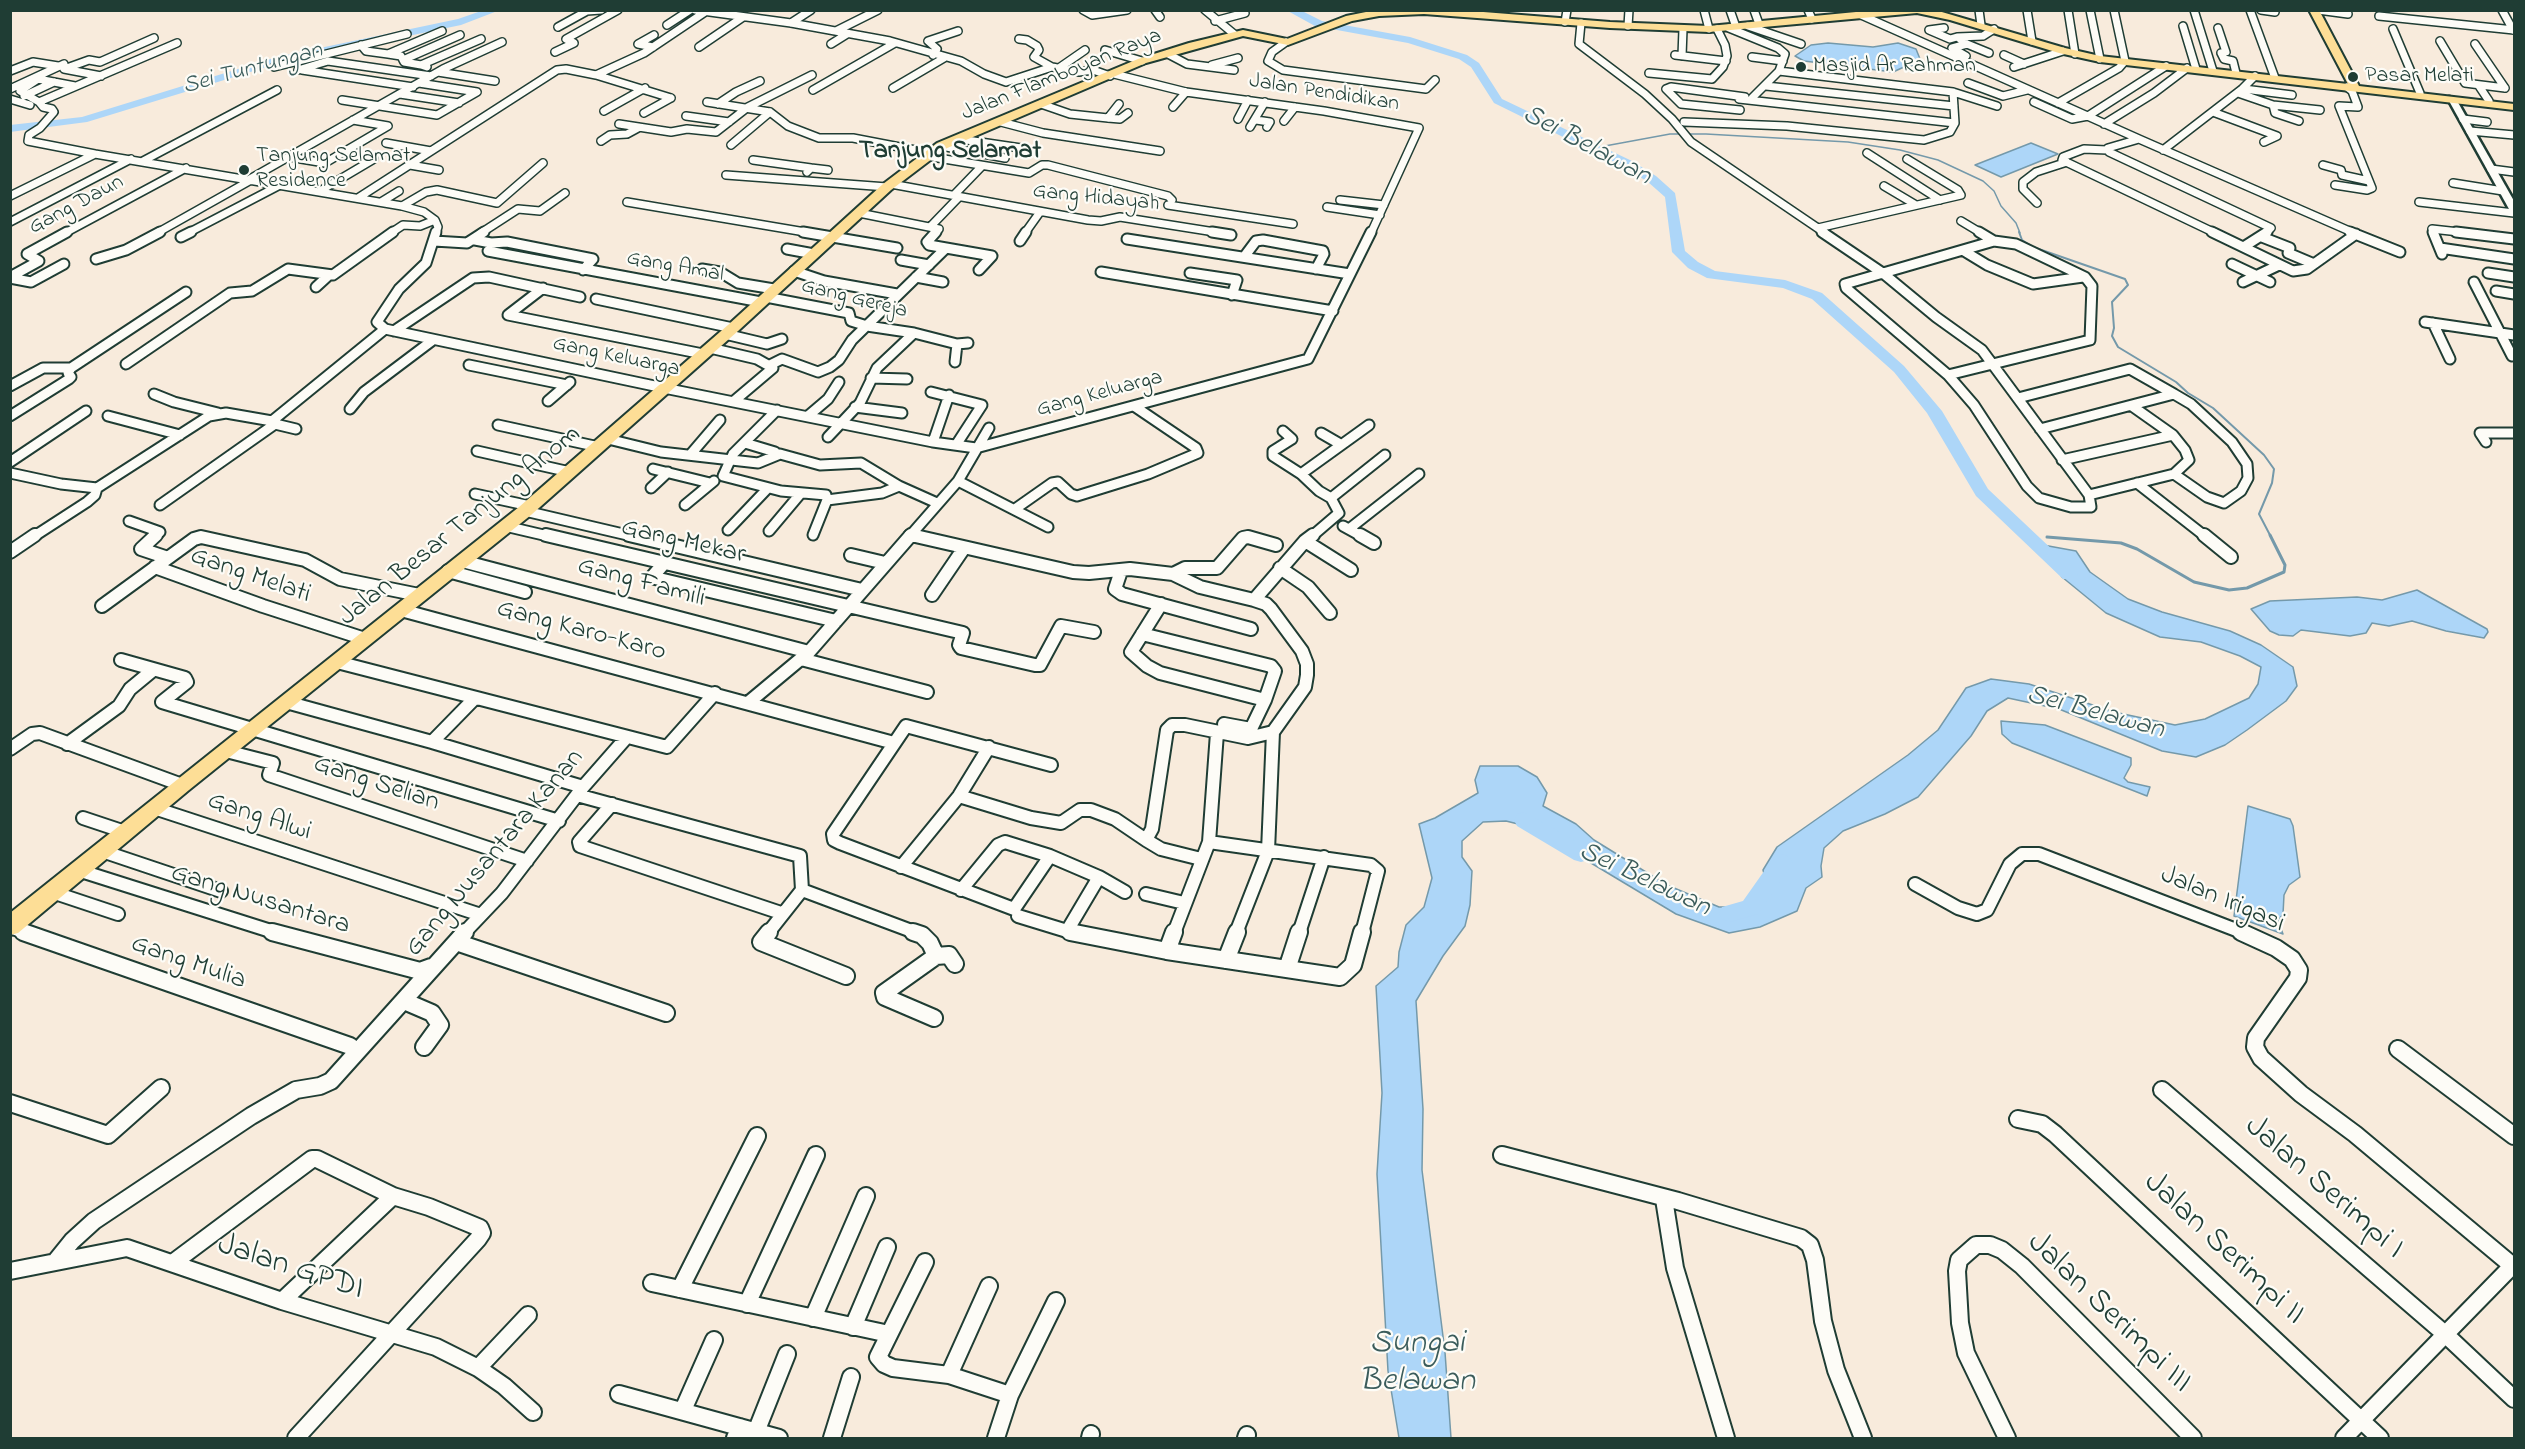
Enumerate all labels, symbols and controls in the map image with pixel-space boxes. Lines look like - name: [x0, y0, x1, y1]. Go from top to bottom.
- street label: Jalan Flamboyan Raya: [958, 24, 1166, 128]
- water label: Sei Tuntungan: [180, 38, 326, 102]
- place label: Masjid Ar Rahman: [1813, 54, 1976, 80]
- marker: Masjid Ar Rahman: [1794, 60, 1808, 74]
- place label: Pasar Melati: [2365, 64, 2474, 90]
- street label: Jalan Pendidikan: [1247, 69, 1401, 119]
- marker: Pasar Melati: [2346, 70, 2360, 84]
- water label: Sei Belawan: [1516, 99, 1656, 195]
- district label: Tanjung Selamat: [859, 137, 1041, 169]
- place label: Tanjung Selamat Residence: [256, 144, 410, 196]
- marker: Tanjung Selamat Residence: [237, 163, 251, 177]
- street label: Gang Daun: [25, 170, 129, 242]
- street label: Gang Hidayah: [1031, 179, 1161, 219]
- street label: Gang Amal: [624, 246, 726, 290]
- street label: Gang Gereja: [798, 274, 910, 326]
- street label: Gang Keluarga: [550, 332, 682, 384]
- street label: Gang Keluarga: [1034, 366, 1166, 424]
- street label: Jalan Besar Tanjung Anom: [333, 419, 589, 635]
- street label: Gang Mekar: [617, 513, 749, 573]
- street label: Gang Melati: [186, 541, 314, 613]
- street label: Gang Famili: [574, 551, 708, 617]
- street label: Gang Karo-Karo: [493, 594, 669, 670]
- water label: Sei Belawan: [2023, 680, 2167, 748]
- street label: Gang Nusantara Kanan: [400, 744, 592, 964]
- street label: Gang Selian: [309, 749, 443, 821]
- street label: Gang Alwi: [203, 786, 315, 850]
- water label: Sei Belawan: [1573, 836, 1715, 926]
- street label: Gang Nusantara: [167, 858, 353, 944]
- street label: Jalan Irigasi: [2155, 860, 2289, 942]
- street label: Gang Mulia: [126, 929, 250, 999]
- street label: Jalan Serimpi I: [2235, 1109, 2411, 1269]
- street label: Jalan Serimpi II: [2134, 1165, 2312, 1335]
- street label: Jalan Serimpi III: [2017, 1225, 2199, 1403]
- street label: Jalan GPDI: [212, 1227, 368, 1311]
- water label: Sungai Belawan: [1359, 1326, 1475, 1404]

